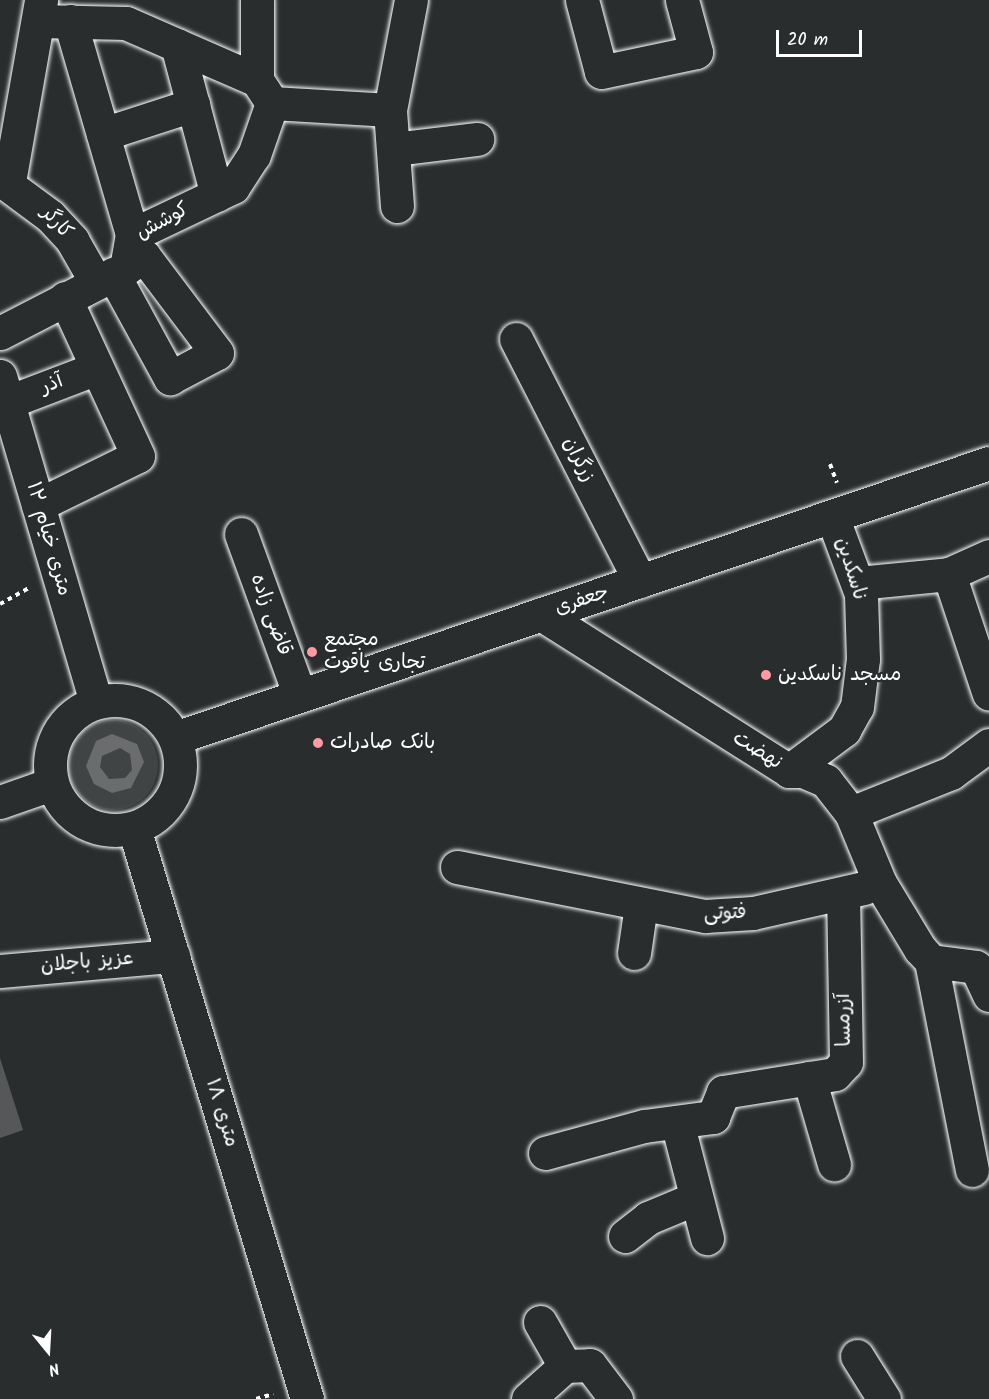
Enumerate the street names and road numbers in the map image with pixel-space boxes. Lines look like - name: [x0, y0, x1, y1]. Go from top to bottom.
- street label: کوشش: [133, 198, 193, 246]
- street label: کارگر: [35, 202, 77, 244]
- street label: آذر: [37, 370, 67, 400]
- street label: زرگران: [557, 434, 599, 486]
- street label: ۱۲ متری خیام: [20, 479, 76, 599]
- street label: ناسکدین: [829, 535, 871, 603]
- street label: قاضی زاده: [244, 571, 296, 659]
- street label: جعفری: [552, 581, 612, 621]
- street label: نهضت: [728, 727, 786, 775]
- street label: فتوتی: [703, 901, 747, 927]
- street label: عزیز باجلان: [40, 947, 134, 979]
- street label: آزرمسا: [833, 993, 857, 1047]
- street label: ۱۸ متری: [199, 1076, 243, 1150]

